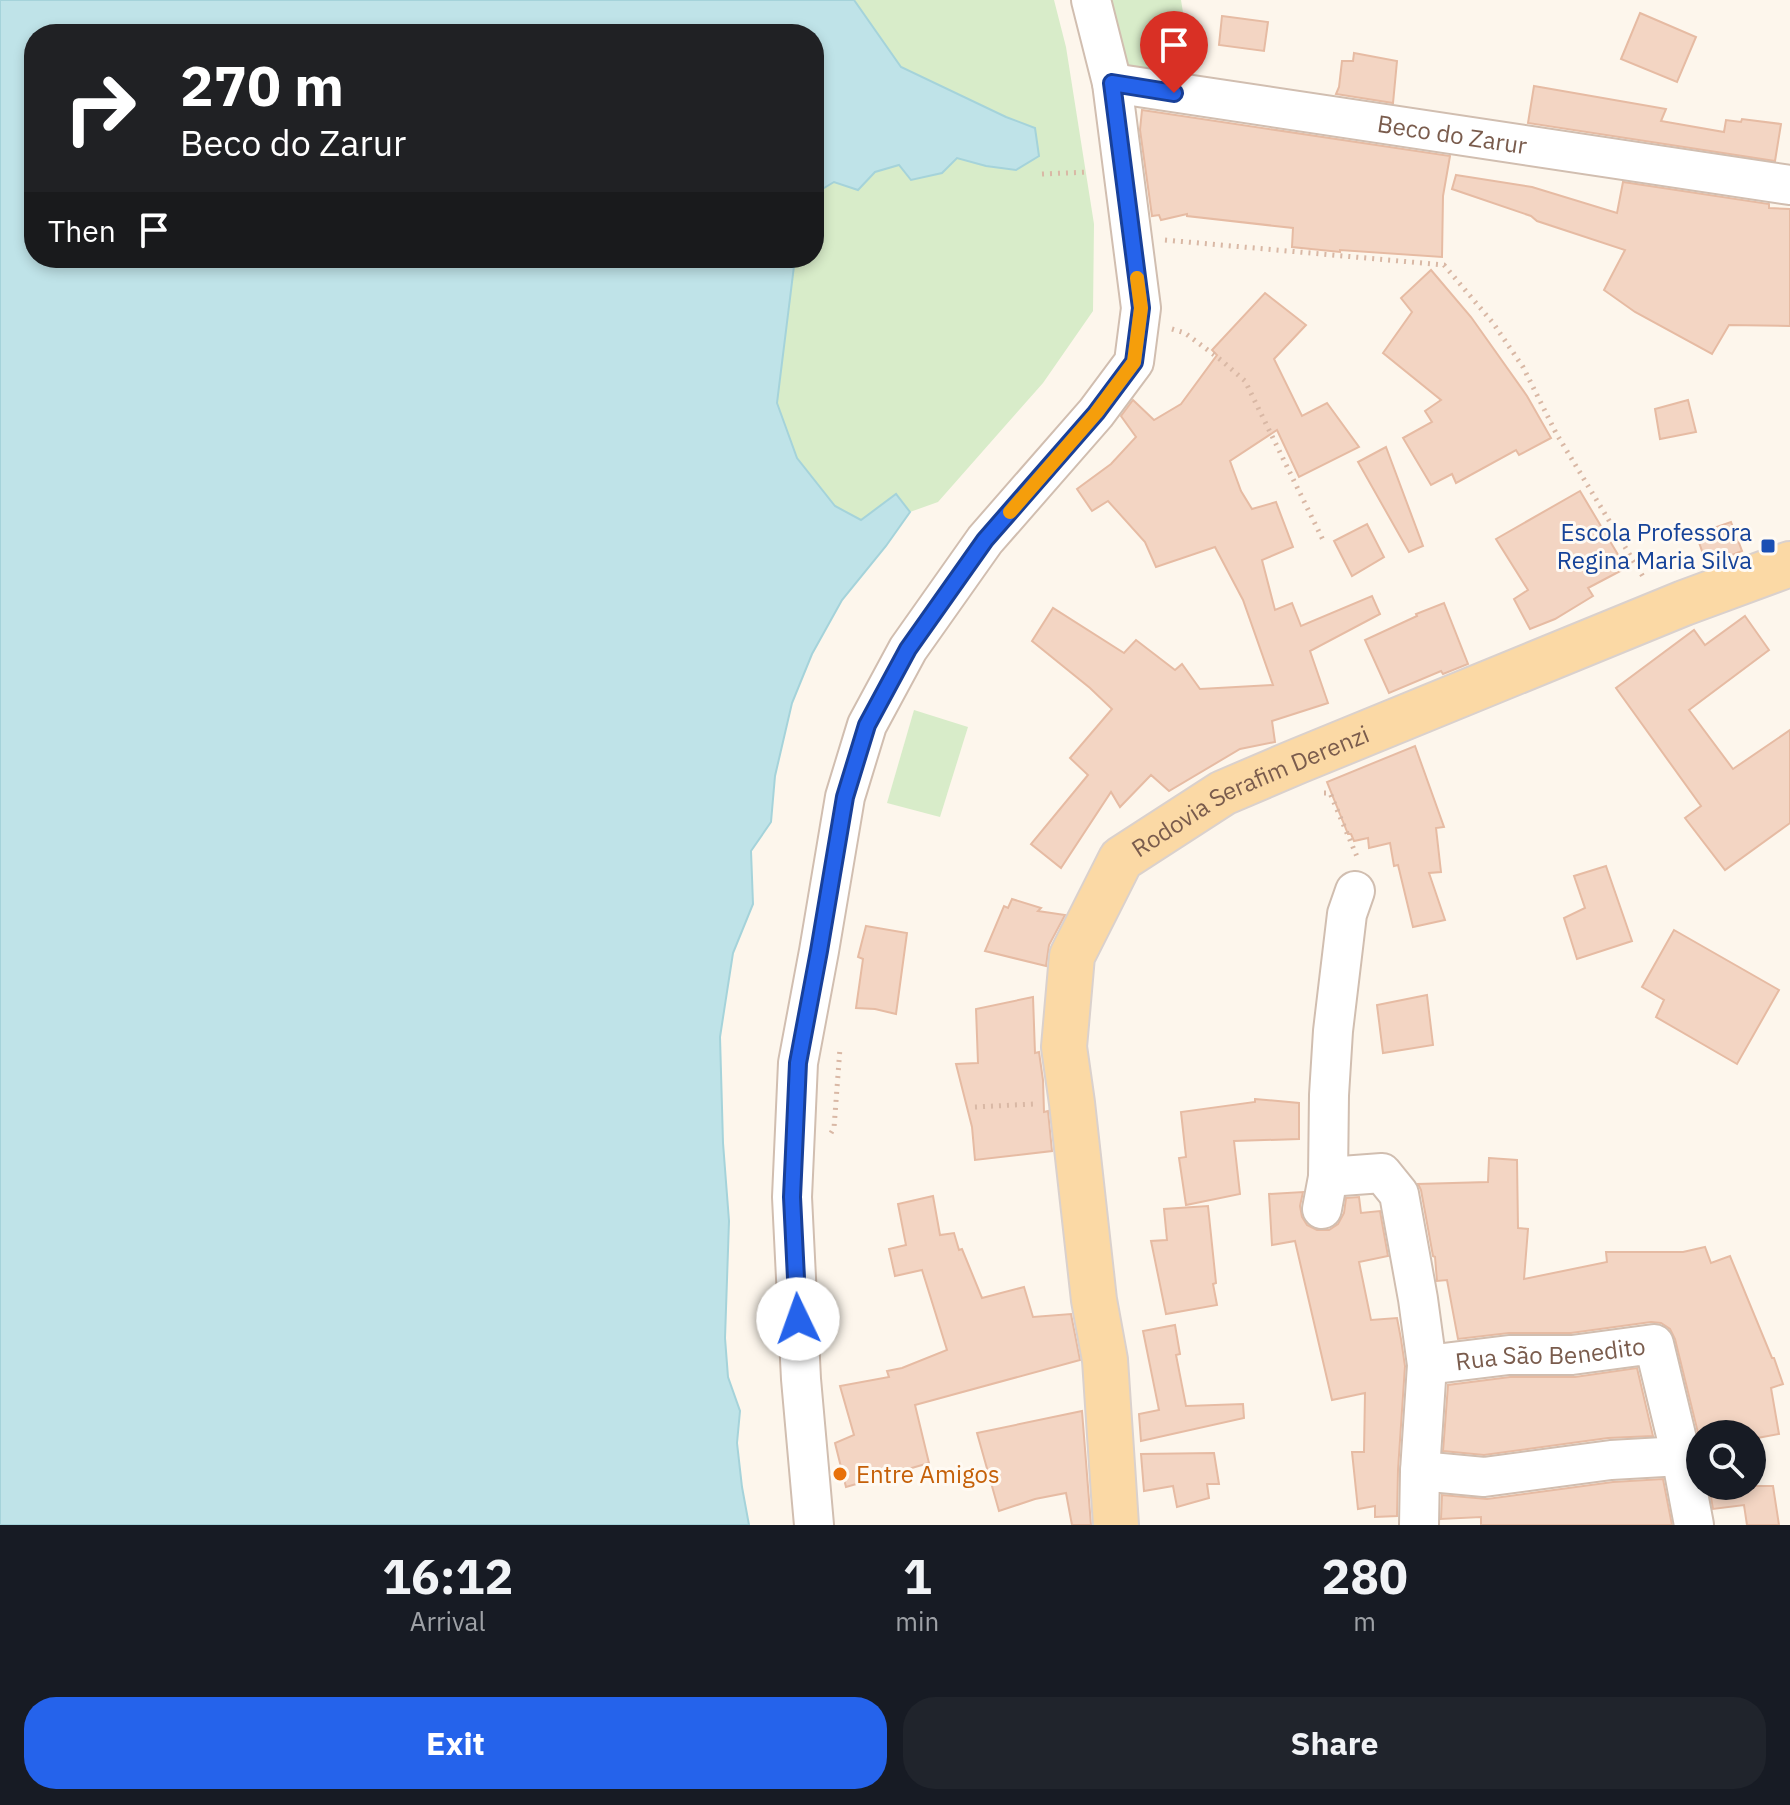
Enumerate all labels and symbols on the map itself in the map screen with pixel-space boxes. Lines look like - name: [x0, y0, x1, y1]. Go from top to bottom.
- pin: [1140, 11, 1208, 93]
- street label: Beco do Zarur: [1375, 107, 1529, 161]
- place label: Escola Professora Regina Maria Silva: [1557, 516, 1752, 576]
- marker: Escola Professora Regina Maria Silva: [1759, 537, 1777, 555]
- street label: Rodovia Serafim Derenzi: [1125, 718, 1374, 864]
- position arrow: [756, 1277, 840, 1361]
- street label: Rua São Benedito: [1453, 1329, 1647, 1377]
- place label: Entre Amigos: [856, 1458, 1000, 1490]
- marker: Entre Amigos: [831, 1465, 849, 1483]

